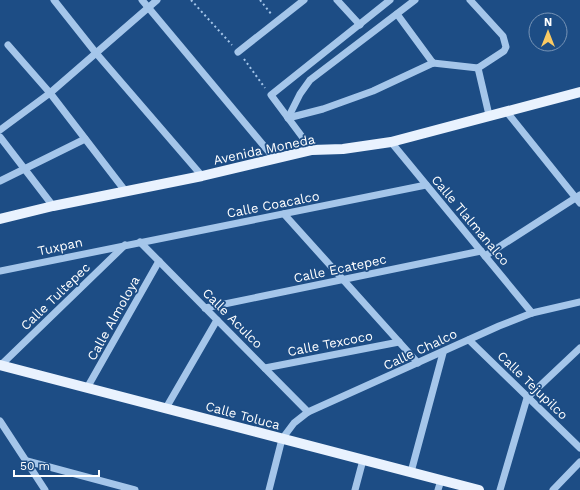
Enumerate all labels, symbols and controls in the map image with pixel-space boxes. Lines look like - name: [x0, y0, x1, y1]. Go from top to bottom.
- north arrow: [528, 12, 568, 52]
- text: N: [544, 16, 552, 29]
- street label: Avenida Moneda: [212, 131, 317, 168]
- street label: Calle Tlalmanalco: [429, 172, 513, 269]
- street label: Calle Coacalco: [226, 188, 321, 221]
- street label: Tuxpan: [36, 234, 84, 259]
- street label: Calle Ecatepec: [292, 251, 388, 286]
- street label: Calle Tultepec: [18, 260, 93, 333]
- street label: Calle Almoloya: [84, 273, 143, 363]
- street label: Calle Aculco: [200, 285, 266, 352]
- street label: Calle Chalco: [381, 326, 460, 373]
- street label: Calle Texcoco: [286, 328, 374, 359]
- street label: Calle Tejupilco: [494, 348, 571, 423]
- street label: Calle Toluca: [204, 398, 282, 433]
- scale bar: [14, 452, 99, 478]
- text: 50 m: [20, 459, 50, 473]

